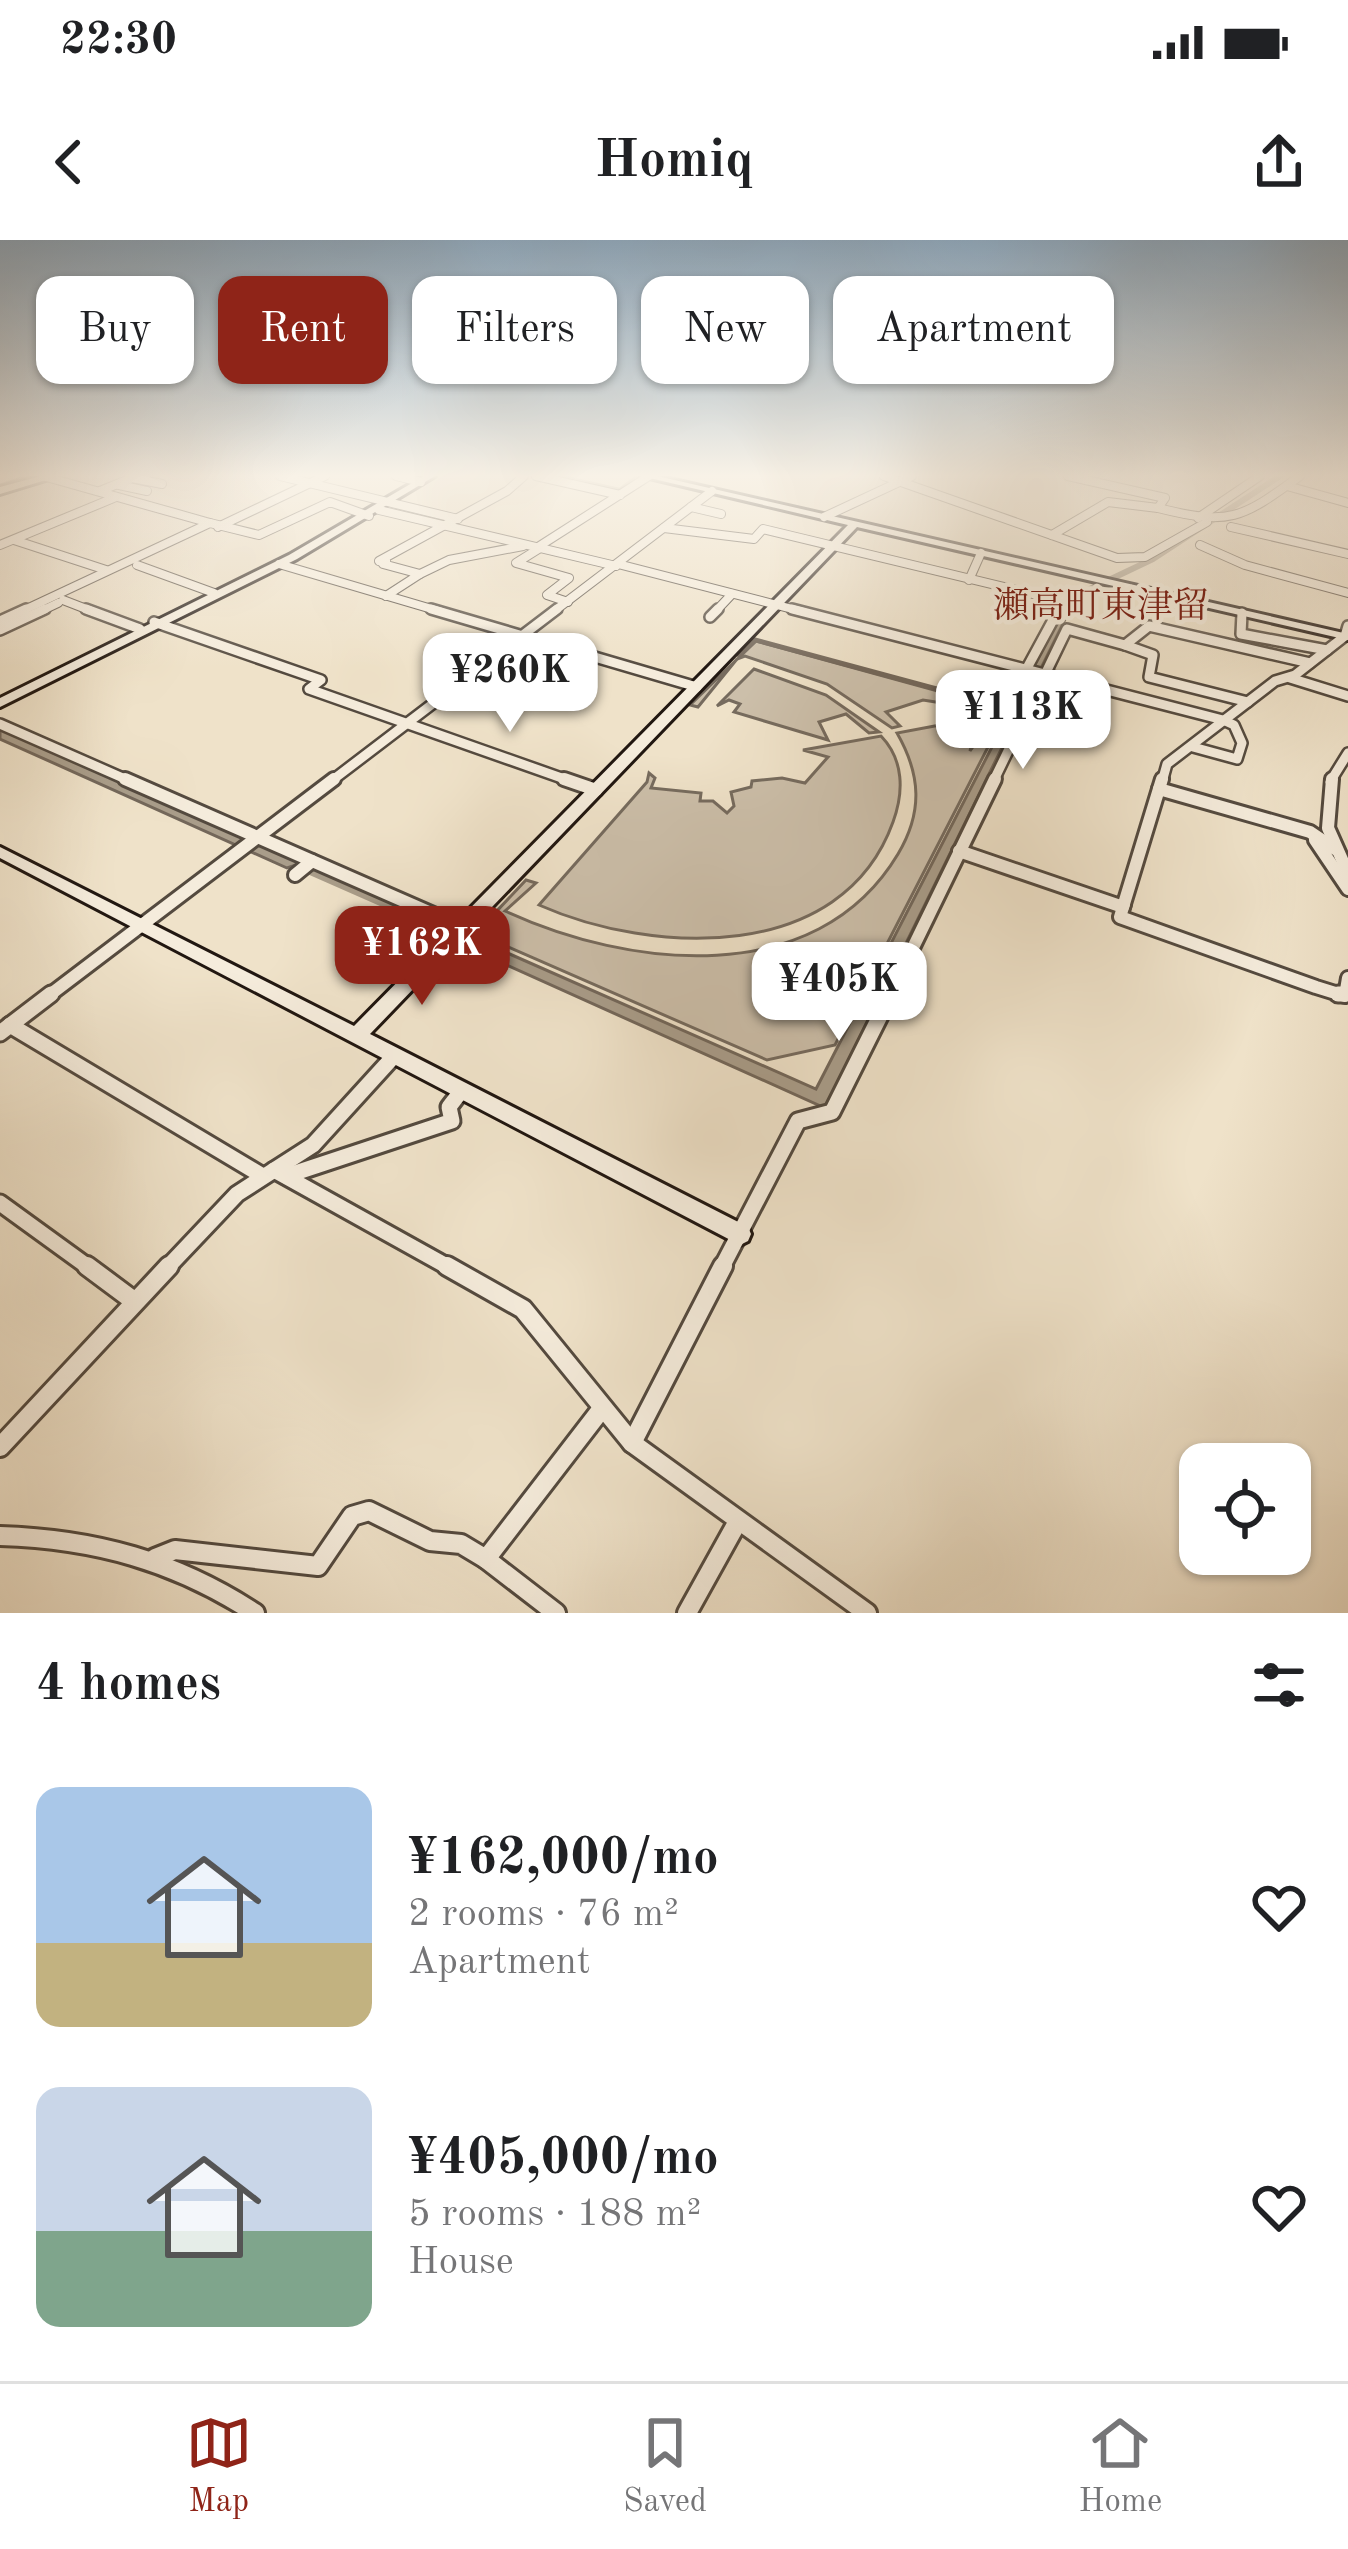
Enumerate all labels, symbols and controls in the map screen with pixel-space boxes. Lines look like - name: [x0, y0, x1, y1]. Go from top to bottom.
- text: 22:30: [60, 19, 177, 64]
- icon: back: [36, 129, 102, 195]
- icon: share: [1246, 129, 1312, 195]
- text: Homiq: [594, 135, 754, 189]
- chip: Buy: [36, 276, 194, 384]
- chip: Rent: [218, 276, 388, 384]
- chip: Filters: [412, 276, 617, 384]
- chip: New: [641, 276, 809, 384]
- chip: Apartment: [833, 276, 1114, 384]
- district label: 瀬高町東津留: [993, 586, 1209, 626]
- pin: ¥260K: [426, 633, 594, 735]
- text: ¥260K: [450, 652, 570, 691]
- pin: ¥113K: [939, 670, 1107, 772]
- text: ¥113K: [963, 689, 1083, 728]
- pin: ¥162K: [338, 906, 506, 1008]
- text: ¥162K: [362, 925, 482, 964]
- pin: ¥405K: [755, 942, 923, 1044]
- text: ¥405K: [779, 961, 899, 1000]
- map controls: [1179, 1443, 1311, 1575]
- button: locate: [1179, 1443, 1311, 1575]
- icon: filters: [1246, 1652, 1312, 1718]
- text: 4 homes: [36, 1660, 221, 1711]
- text: ¥162,000/mo: [408, 1834, 719, 1885]
- icon: home: [132, 1835, 276, 1979]
- icon: heart: [1246, 1874, 1312, 1940]
- text: 2 rooms · 76 m²: [408, 1895, 679, 1934]
- text: Apartment: [408, 1943, 591, 1982]
- text: ¥405,000/mo: [408, 2134, 719, 2185]
- icon: home: [132, 2135, 276, 2279]
- icon: heart: [1246, 2174, 1312, 2240]
- text: 5 rooms · 188 m²: [408, 2195, 701, 2234]
- text: House: [408, 2243, 514, 2282]
- tab: Map: [186, 2410, 252, 2523]
- tab: Saved: [623, 2410, 707, 2523]
- tab: Home: [1079, 2410, 1162, 2523]

